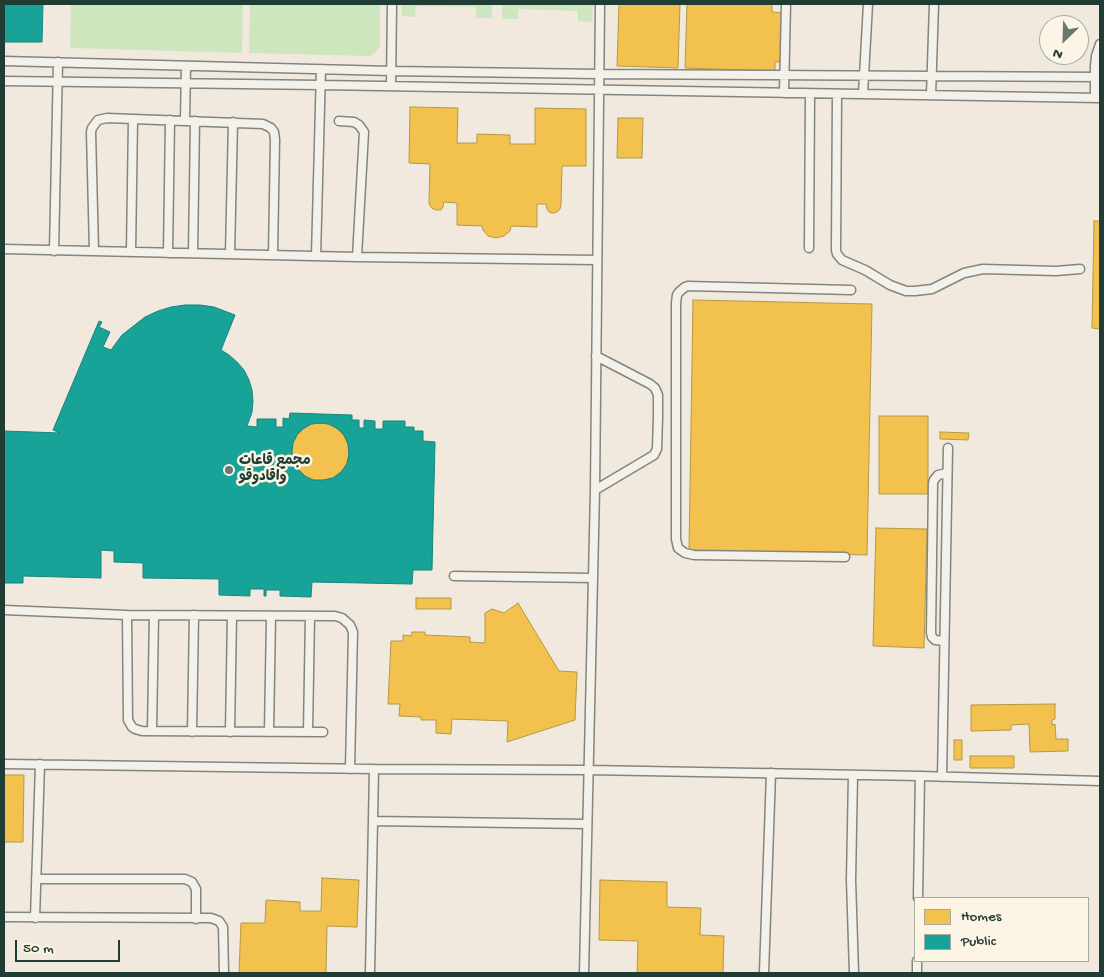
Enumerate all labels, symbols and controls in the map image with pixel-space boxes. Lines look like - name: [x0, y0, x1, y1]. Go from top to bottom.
- north arrow: [1039, 15, 1089, 65]
- text: N: [1050, 44, 1066, 63]
- place label: مجمع قاعات واقادوقو: [239, 454, 311, 487]
- marker: مجمع قاعات واقادوقو: [223, 464, 235, 476]
- legend: [914, 897, 1089, 962]
- text: Homes: [961, 908, 1001, 926]
- scale bar: [18, 930, 122, 962]
- text: Public: [961, 933, 996, 951]
- text: 50 m: [23, 940, 54, 958]

